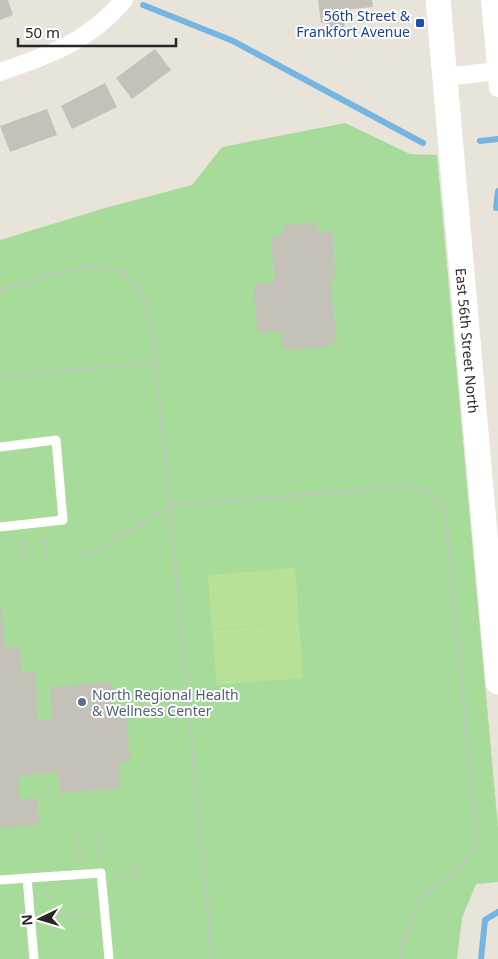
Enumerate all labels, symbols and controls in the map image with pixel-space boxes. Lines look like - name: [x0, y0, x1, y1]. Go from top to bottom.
- place label: 56th Street & Frankfort Avenue: [296, 6, 411, 41]
- scale bar: [18, 15, 175, 47]
- marker: 56th Street & Frankfort Avenue: [414, 17, 426, 29]
- text: 50 m: [25, 22, 60, 42]
- street label: East 56th Street North: [452, 267, 484, 414]
- place label: North Regional Health & Wellness Center: [92, 685, 239, 720]
- marker: North Regional Health & Wellness Center: [76, 696, 88, 708]
- north arrow: [15, 894, 65, 944]
- text: N: [17, 914, 37, 927]

